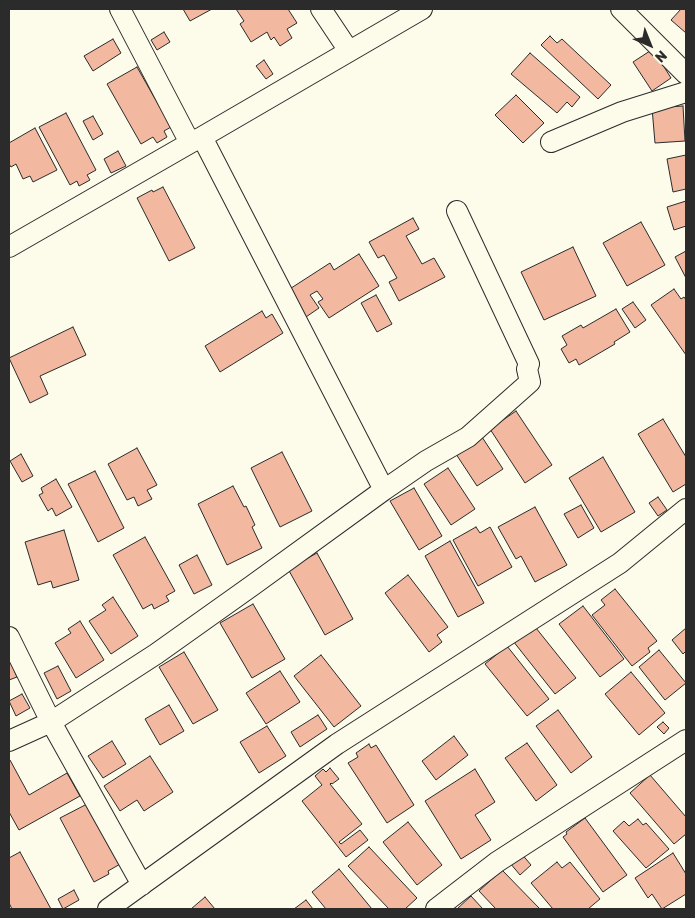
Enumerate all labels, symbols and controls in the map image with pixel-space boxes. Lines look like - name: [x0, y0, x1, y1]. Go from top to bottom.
- north arrow: [625, 20, 675, 70]
- text: N: [651, 47, 670, 66]

